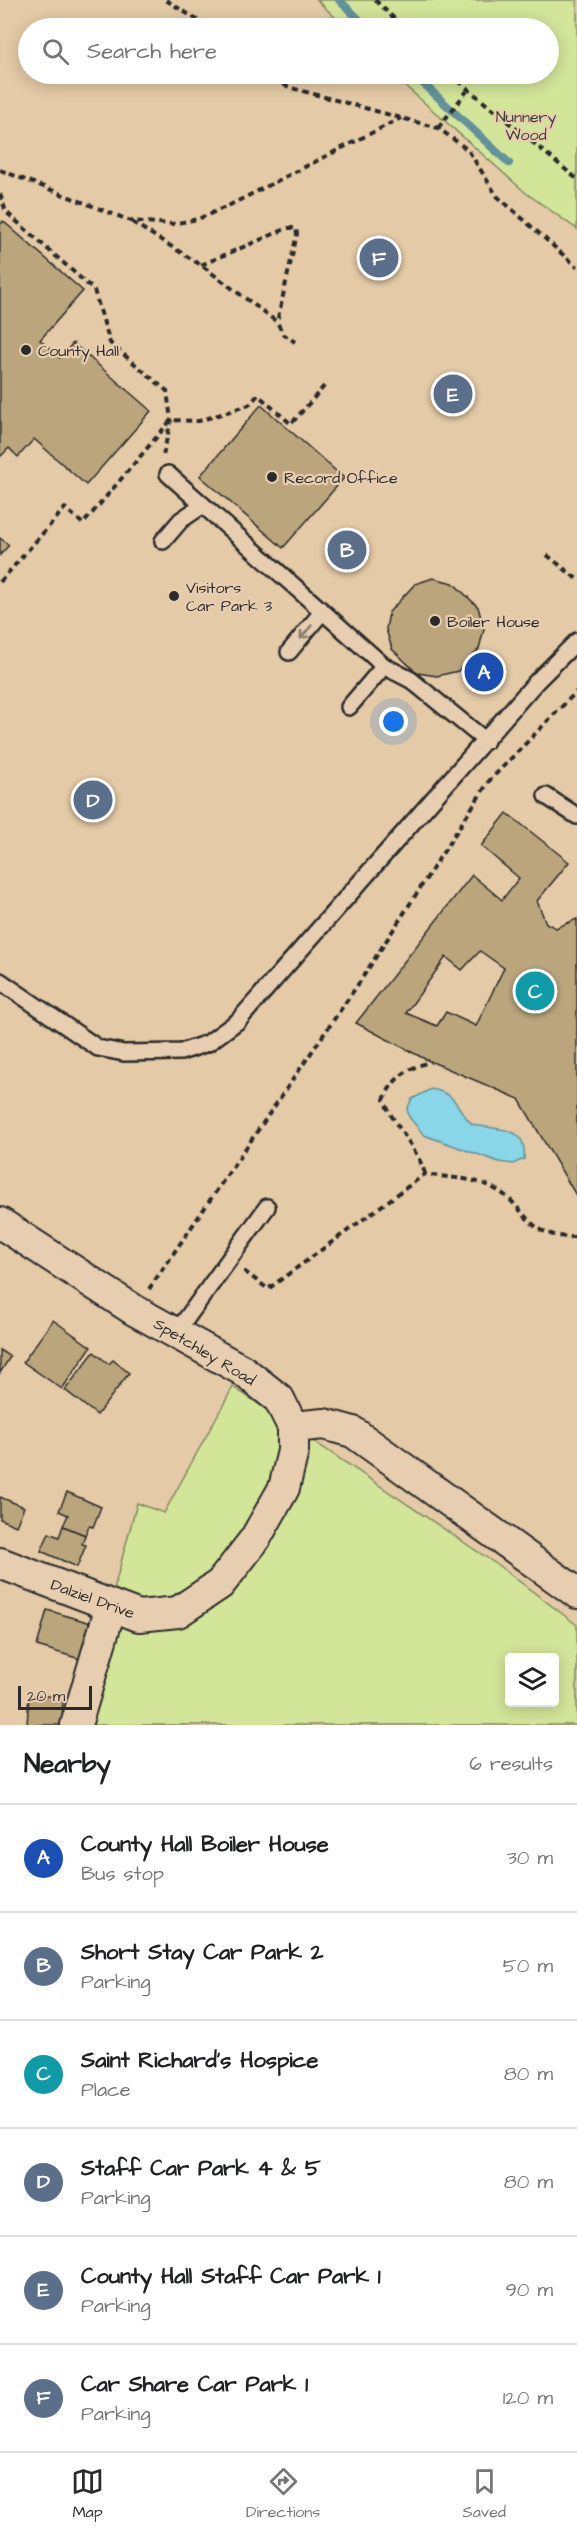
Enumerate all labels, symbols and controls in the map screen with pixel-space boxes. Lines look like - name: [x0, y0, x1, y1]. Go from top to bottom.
- search box: [18, 18, 559, 84]
- icon: search: [39, 35, 72, 68]
- text: Search here: [87, 36, 217, 67]
- park label: Nunnery Wood: [496, 106, 556, 146]
- pin: F: [360, 236, 398, 280]
- place label: County Hall: [38, 340, 119, 363]
- marker: County Hall: [19, 343, 33, 357]
- pin: E: [434, 372, 472, 416]
- place label: Record Office: [284, 467, 398, 489]
- marker: Record Office: [265, 470, 279, 484]
- pin: B: [328, 528, 366, 572]
- place label: Visitors Car Park 3: [186, 577, 272, 617]
- marker: Visitors Car Park 3: [167, 589, 181, 603]
- place label: Boiler House: [447, 611, 540, 633]
- marker: Boiler House: [428, 614, 442, 628]
- one-way arrow: [299, 624, 313, 639]
- pin: A: [464, 650, 504, 694]
- your location: [379, 707, 408, 736]
- pin: D: [74, 778, 112, 822]
- pin: C: [516, 968, 554, 1014]
- street label: Spetchley Road: [149, 1313, 260, 1392]
- street label: Dalziel Drive: [48, 1574, 138, 1624]
- map controls: [505, 1653, 559, 1707]
- button: layers: [505, 1653, 559, 1707]
- scale bar: [18, 1683, 92, 1710]
- text: 20 m: [27, 1685, 65, 1707]
- text: Nearby: [24, 1746, 111, 1782]
- text: 6 results: [469, 1750, 553, 1778]
- text: County Hall Boiler House: [81, 1829, 329, 1860]
- text: A: [37, 1844, 50, 1872]
- text: 30 m: [507, 1844, 553, 1872]
- text: Bus stop: [81, 1860, 164, 1888]
- text: Short Stay Car Park 2: [81, 1937, 323, 1968]
- text: B: [36, 1952, 51, 1980]
- text: 50 m: [503, 1952, 553, 1980]
- text: Parking: [81, 1968, 151, 1996]
- text: Saint Richard's Hospice: [81, 2045, 318, 2076]
- text: C: [36, 2060, 51, 2088]
- text: 80 m: [504, 2060, 553, 2088]
- text: Place: [81, 2076, 131, 2104]
- text: Staff Car Park 4 & 5: [81, 2153, 320, 2184]
- text: D: [37, 2168, 50, 2196]
- text: 80 m: [504, 2168, 553, 2196]
- text: Parking: [81, 2184, 151, 2212]
- text: County Hall Staff Car Park 1: [81, 2261, 381, 2292]
- text: E: [38, 2276, 49, 2304]
- text: 90 m: [505, 2276, 553, 2304]
- text: Parking: [81, 2292, 151, 2320]
- text: Car Share Car Park 1: [81, 2369, 308, 2400]
- text: F: [37, 2384, 50, 2412]
- text: 120 m: [503, 2384, 553, 2412]
- text: Parking: [81, 2400, 151, 2428]
- tab: Map: [71, 2465, 104, 2523]
- tab: Directions: [246, 2465, 320, 2523]
- tab: Saved: [462, 2465, 506, 2523]

